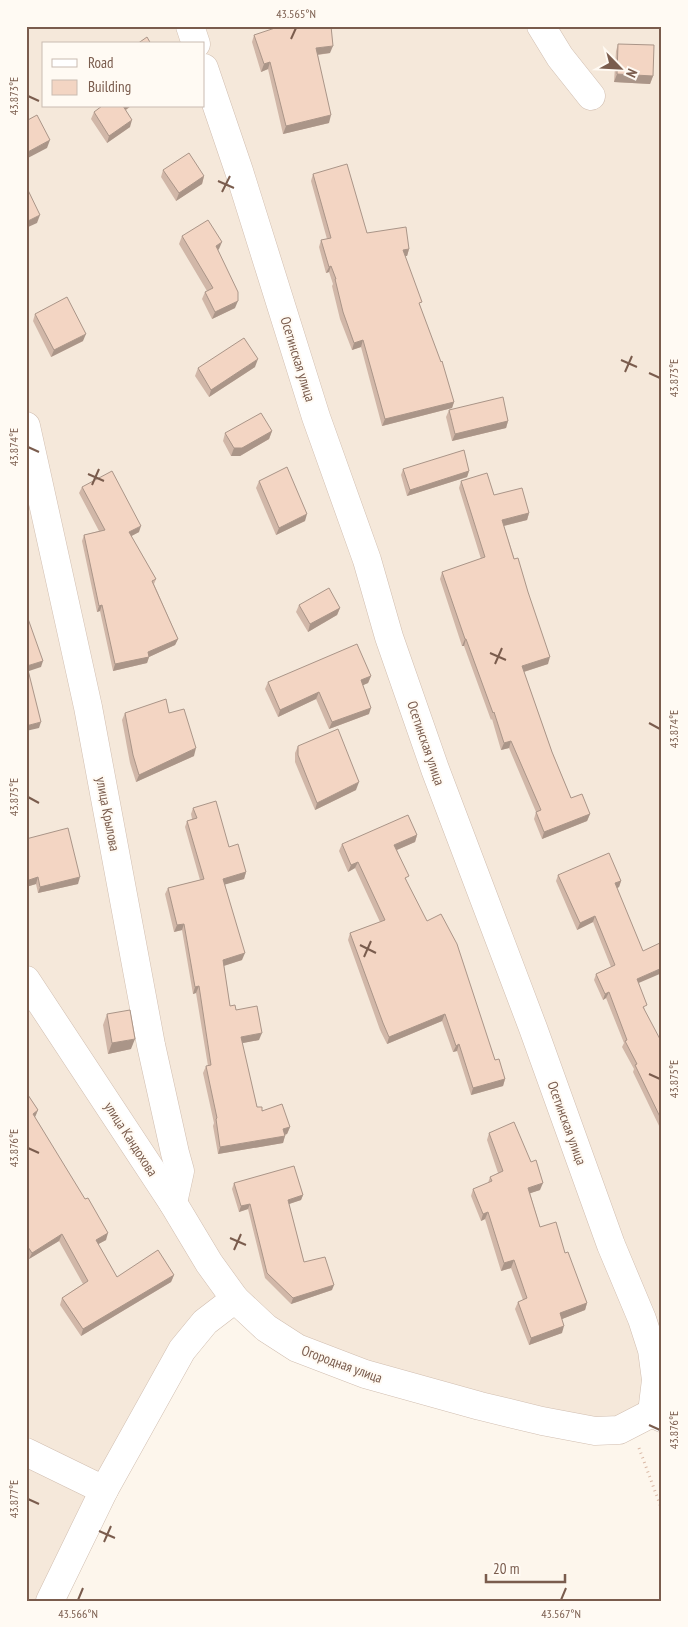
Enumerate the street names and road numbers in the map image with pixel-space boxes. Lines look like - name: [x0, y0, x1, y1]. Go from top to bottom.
- street label: Осетинская улица: [277, 314, 319, 404]
- street label: Осетинская улица: [403, 698, 449, 788]
- street label: улица Крылова: [92, 775, 124, 853]
- street label: Осетинская улица: [544, 1079, 590, 1167]
- street label: улица Кандохова: [100, 1098, 162, 1180]
- street label: Огородная улица: [299, 1341, 385, 1387]

